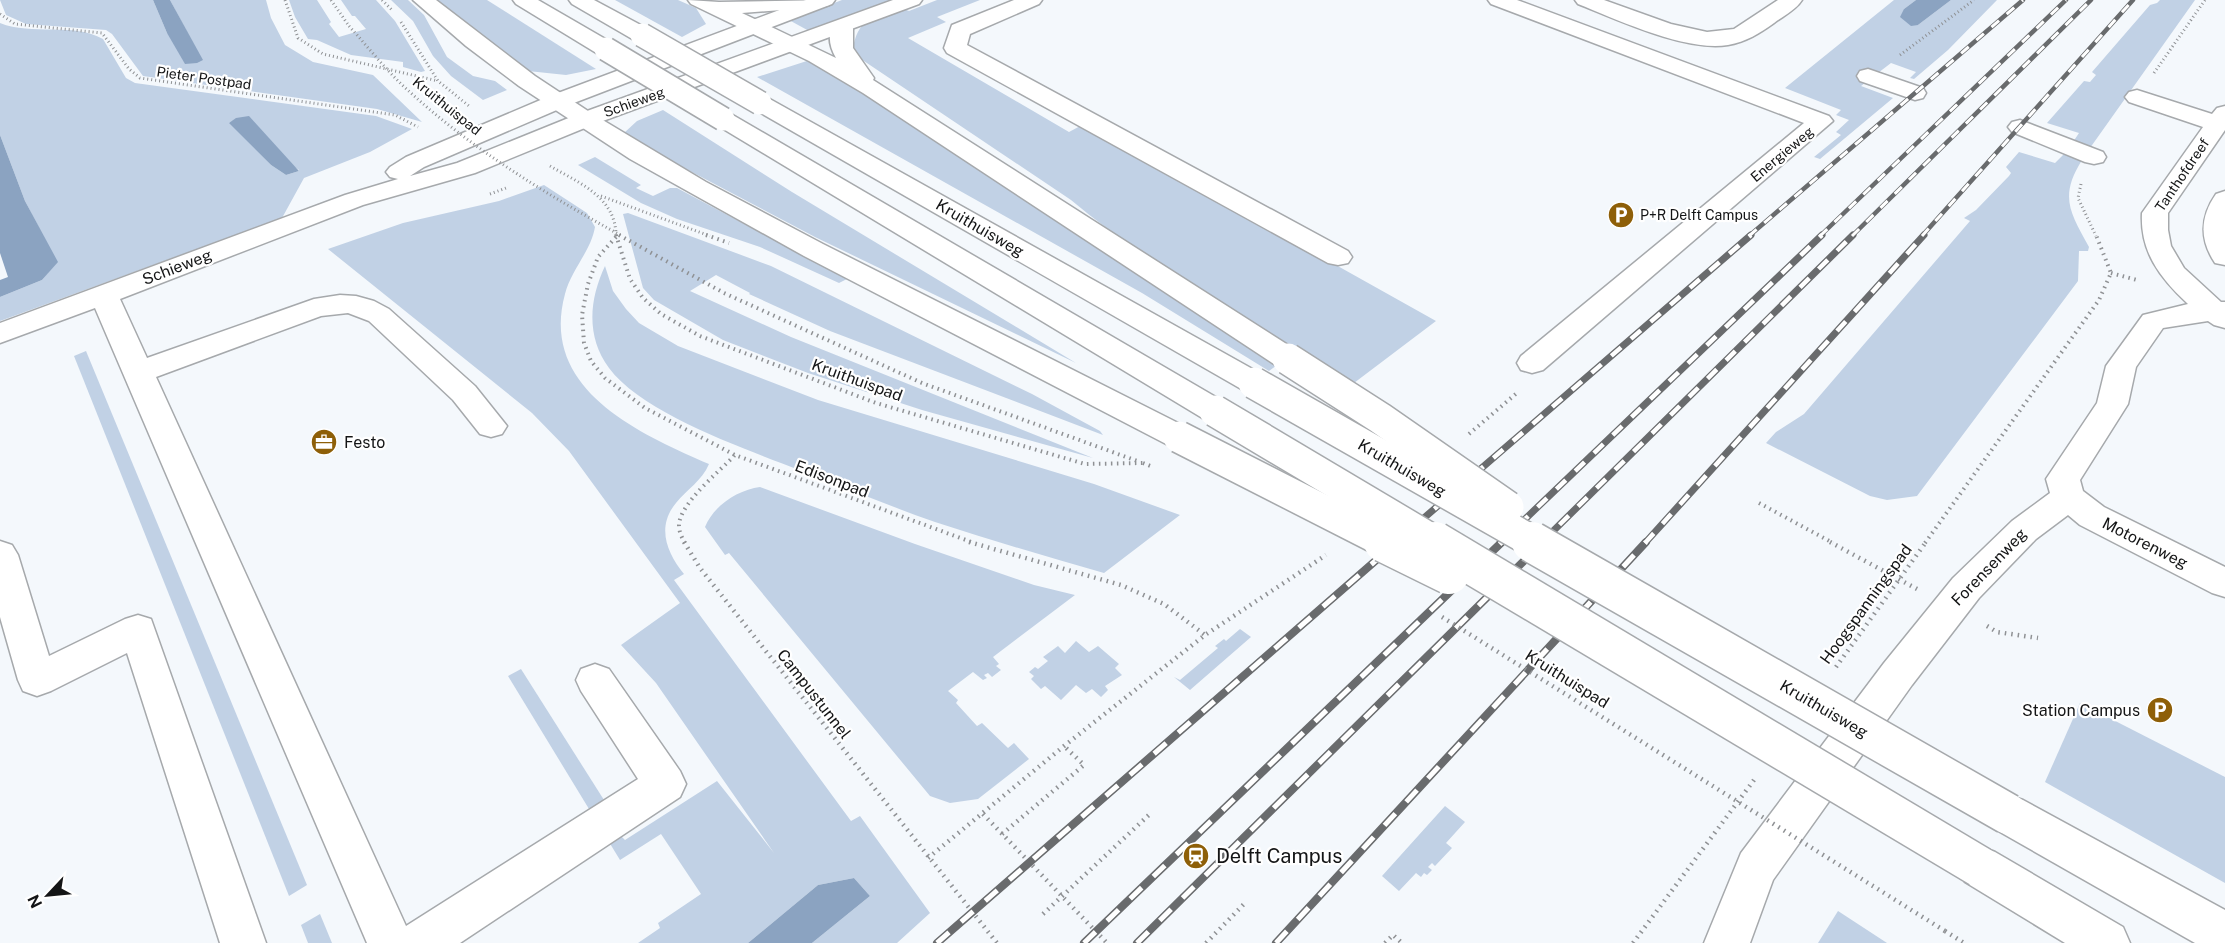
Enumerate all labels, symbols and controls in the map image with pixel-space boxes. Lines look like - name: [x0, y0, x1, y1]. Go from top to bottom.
- street label: Pieter Postpad: [156, 63, 252, 93]
- street label: Kruithuispad: [410, 74, 484, 138]
- street label: Schieweg: [601, 84, 667, 120]
- street label: Energieweg: [1747, 123, 1817, 185]
- street label: Tanthofdreef: [2152, 135, 2213, 215]
- street label: Kruithuisweg: [933, 195, 1028, 261]
- parking icon: P+R Delft Campus: [1606, 200, 1636, 230]
- place label: P+R Delft Campus: [1640, 207, 1758, 223]
- street label: Schieweg: [140, 245, 214, 289]
- street label: Kruithuispad: [809, 355, 905, 405]
- office icon: Festo: [309, 427, 339, 457]
- place label: Festo: [344, 433, 385, 452]
- street label: Kruithuisweg: [1355, 435, 1450, 501]
- street label: Edisonpad: [792, 456, 872, 502]
- street label: Motorenweg: [2099, 513, 2191, 573]
- street label: Forensenweg: [1947, 524, 2031, 610]
- street label: Hoogspanningspad: [1816, 540, 1916, 668]
- street label: Campustunnel: [773, 646, 855, 743]
- street label: Kruithuispad: [1522, 646, 1612, 712]
- street label: Kruithuisweg: [1777, 676, 1872, 742]
- parking icon: Station Campus: [2145, 695, 2175, 725]
- place label: Station Campus: [2022, 701, 2140, 720]
- station icon: Delft Campus: [1181, 841, 1211, 871]
- place label: Delft Campus: [1216, 844, 1342, 868]
- north arrow: [18, 865, 78, 925]
- text: N: [24, 892, 46, 911]

